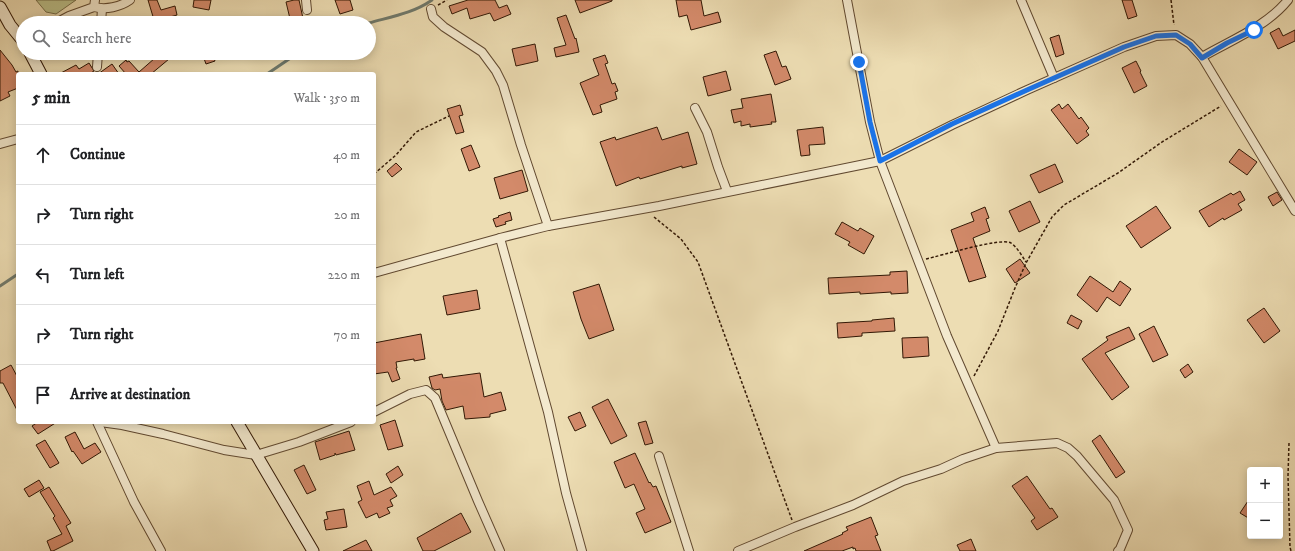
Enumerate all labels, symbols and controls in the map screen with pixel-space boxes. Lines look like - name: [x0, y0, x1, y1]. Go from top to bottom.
- search box: [16, 16, 376, 60]
- route start: [1245, 21, 1263, 39]
- icon: search: [30, 27, 52, 49]
- text: Search here: [62, 29, 131, 48]
- route end: [850, 53, 868, 71]
- text: 5 min: [32, 87, 70, 109]
- text: Walk · 350 m: [293, 90, 360, 106]
- icon: ahead: [32, 144, 54, 166]
- text: Continue: [70, 145, 125, 164]
- text: 40 m: [333, 147, 360, 163]
- icon: right: [32, 204, 54, 226]
- text: Turn right: [70, 205, 133, 224]
- text: 20 m: [334, 207, 360, 223]
- icon: left: [32, 264, 54, 286]
- text: Turn left: [70, 265, 124, 284]
- text: 220 m: [328, 267, 360, 283]
- icon: right: [32, 324, 54, 346]
- text: Turn right: [70, 325, 133, 344]
- text: 70 m: [334, 327, 360, 343]
- icon: arrive: [32, 384, 54, 406]
- text: Arrive at destination: [70, 385, 190, 404]
- map controls: [1247, 467, 1283, 539]
- button: +: [1247, 467, 1283, 503]
- button: −: [1247, 503, 1283, 539]

